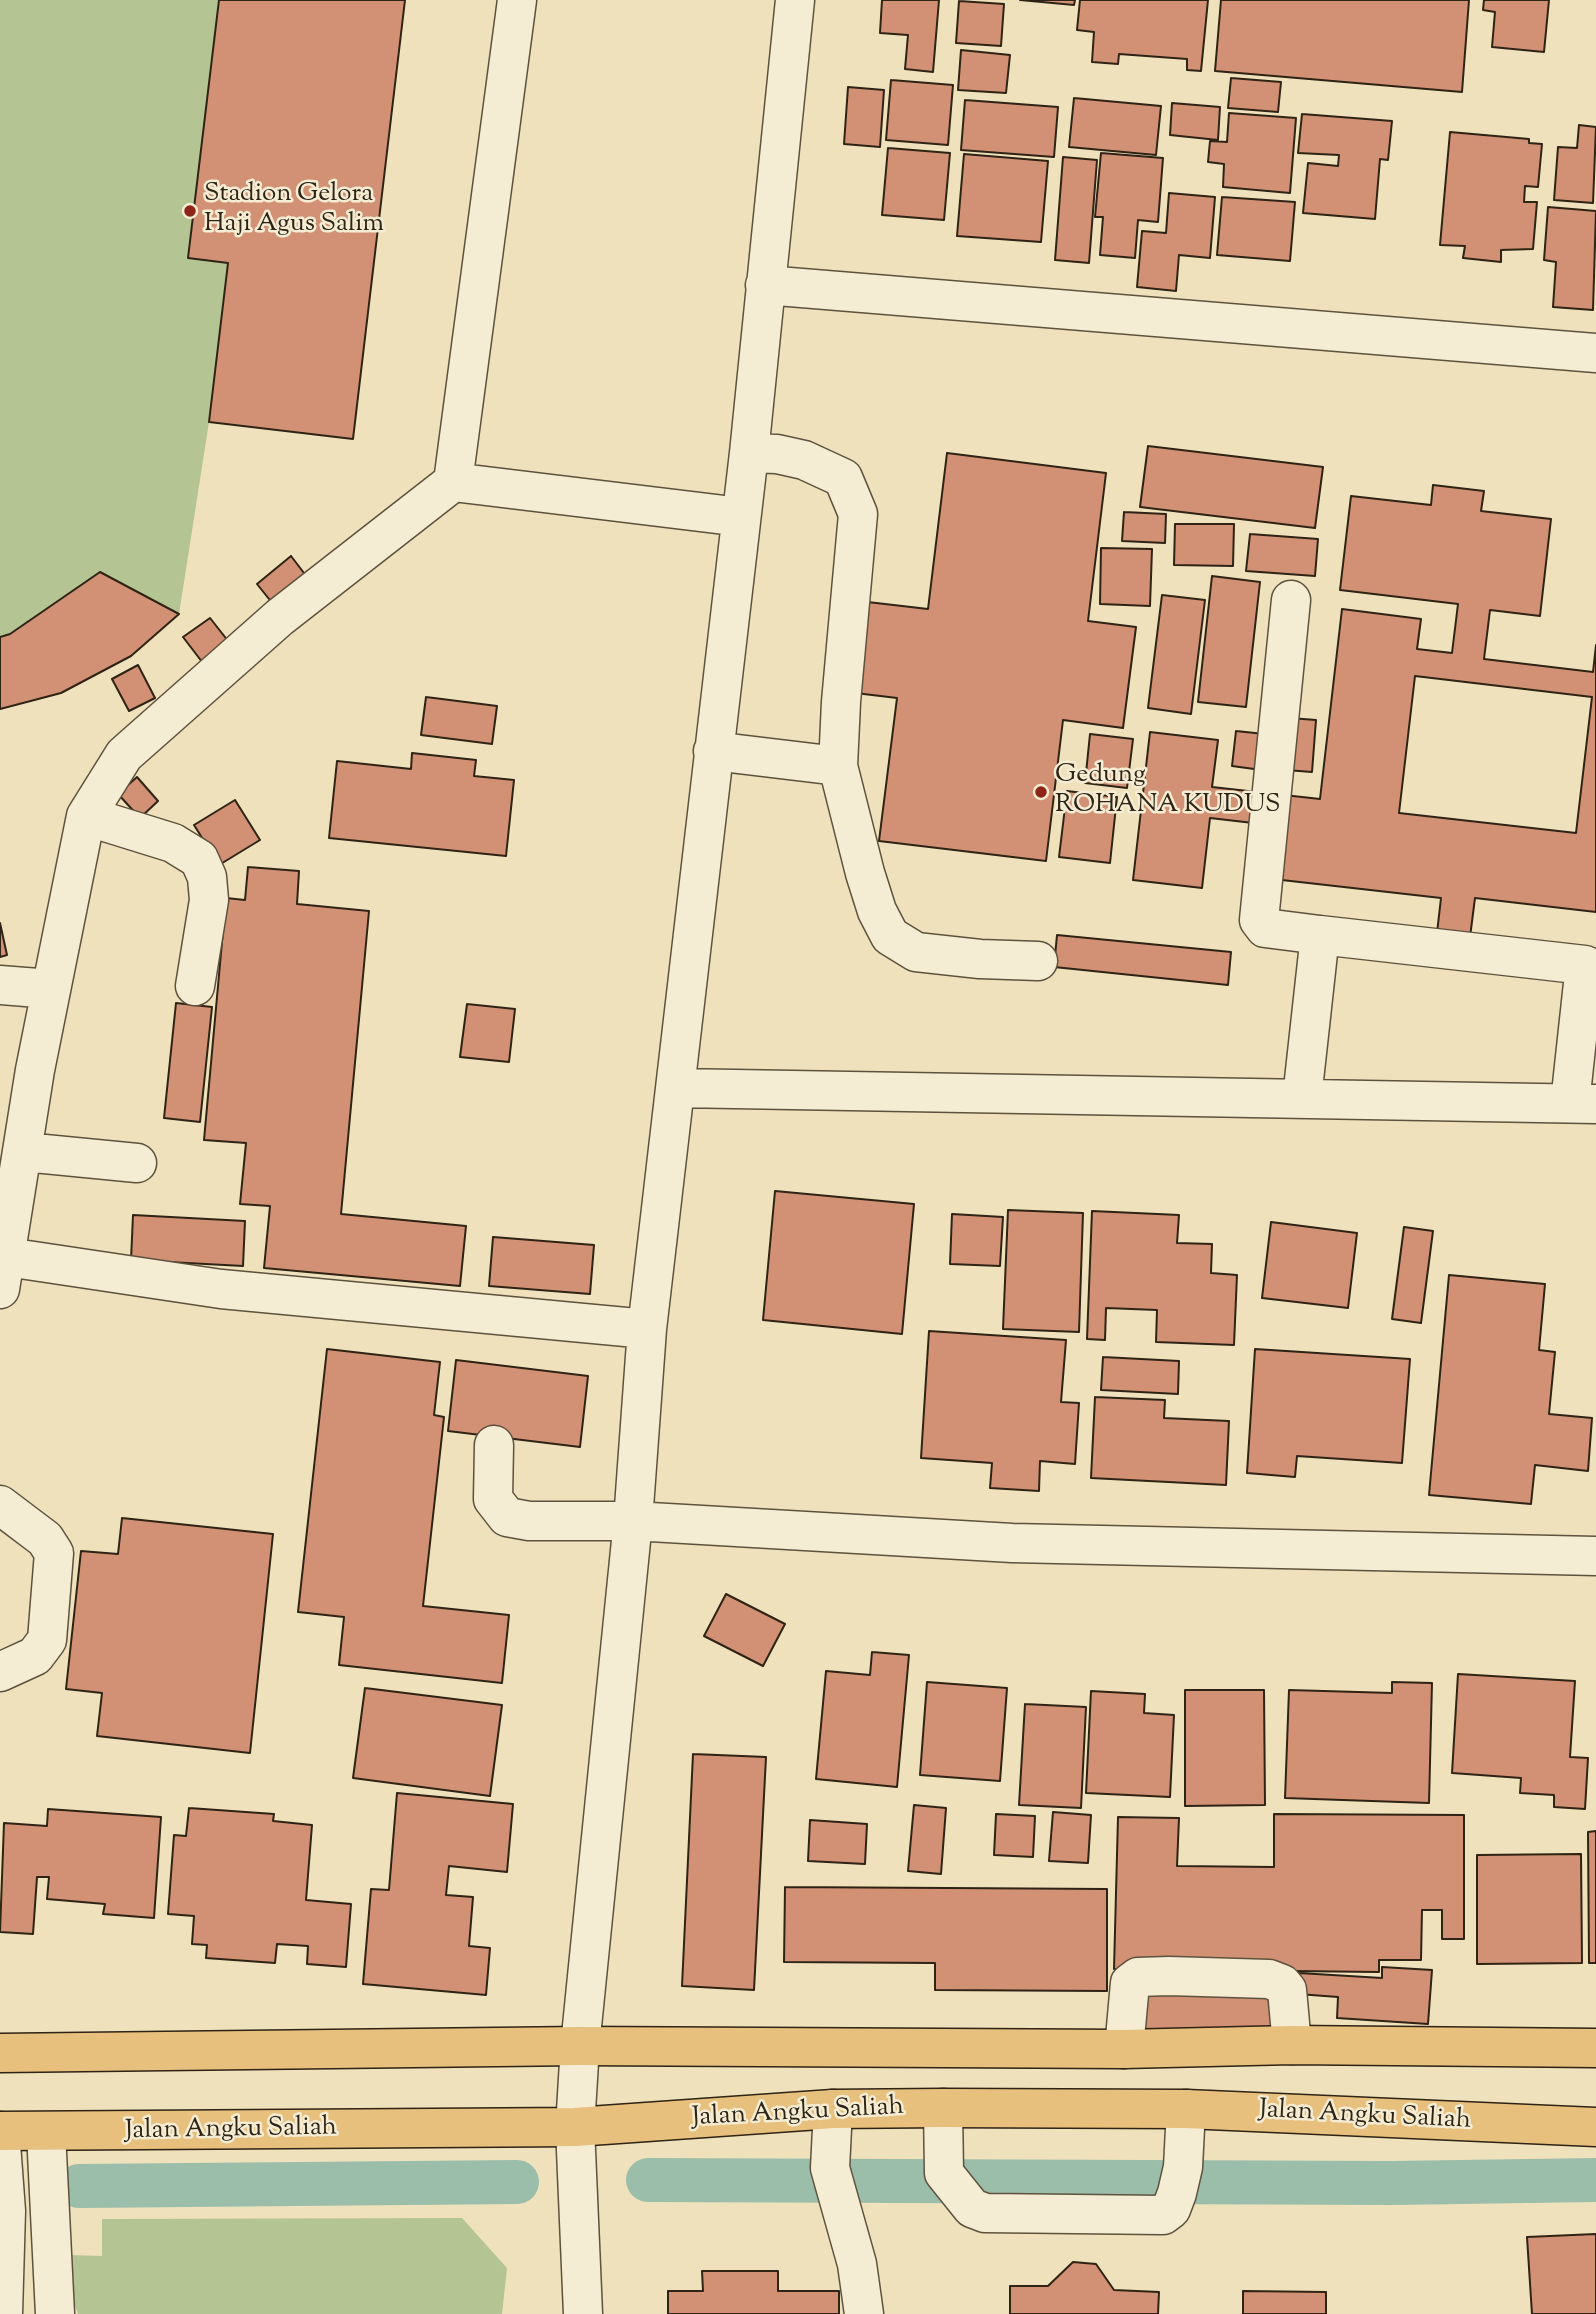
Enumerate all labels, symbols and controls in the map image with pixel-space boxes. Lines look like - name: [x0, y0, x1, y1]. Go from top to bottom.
- place label: Stadion Gelora Haji Agus Salim: [204, 180, 384, 242]
- marker: Stadion Gelora Haji Agus Salim: [182, 203, 198, 219]
- place label: Gedung ROHANA KUDUS: [1055, 761, 1281, 822]
- marker: Gedung ROHANA KUDUS: [1033, 784, 1049, 800]
- street label: Jalan Angku Saliah: [691, 2093, 905, 2135]
- street label: Jalan Angku Saliah: [1258, 2096, 1472, 2138]
- street label: Jalan Angku Saliah: [125, 2114, 337, 2148]

